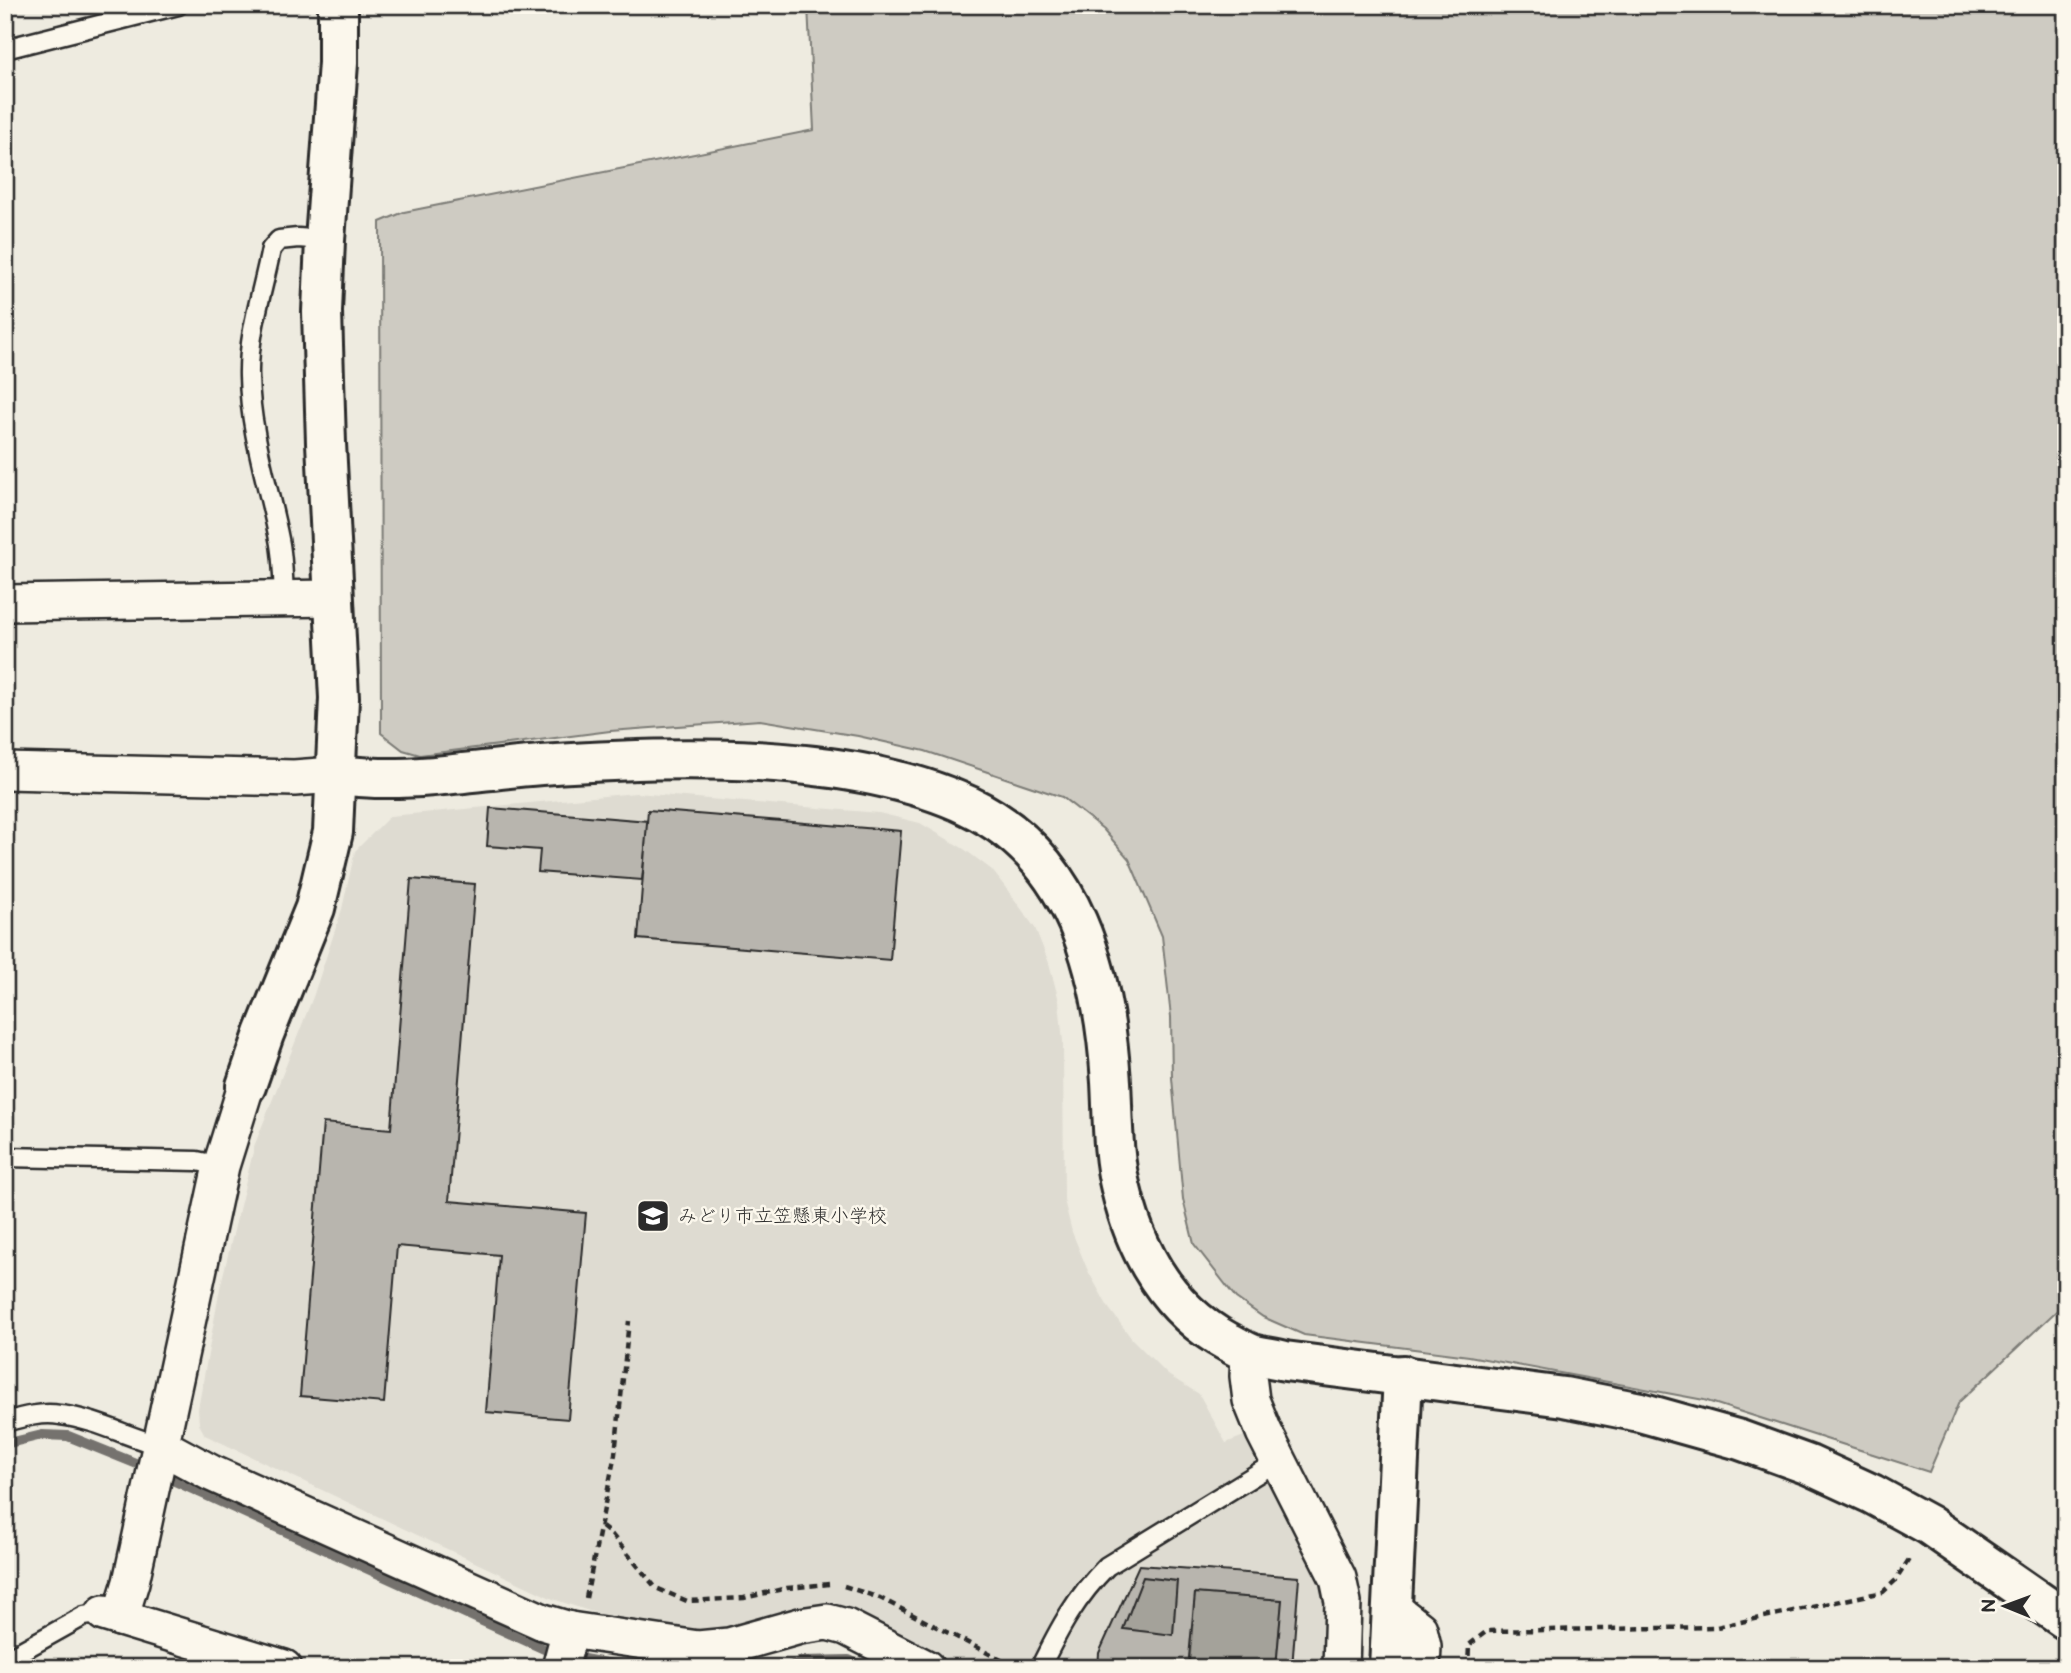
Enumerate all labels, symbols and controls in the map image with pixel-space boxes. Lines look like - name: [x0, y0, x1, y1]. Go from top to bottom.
- school or university icon: みどり市立笠懸東小学校: [634, 1197, 672, 1235]
- place label: みどり市立笠懸東小学校: [678, 1205, 887, 1228]
- north arrow: [1969, 1572, 2039, 1642]
- text: N: [1978, 1598, 2001, 1613]

